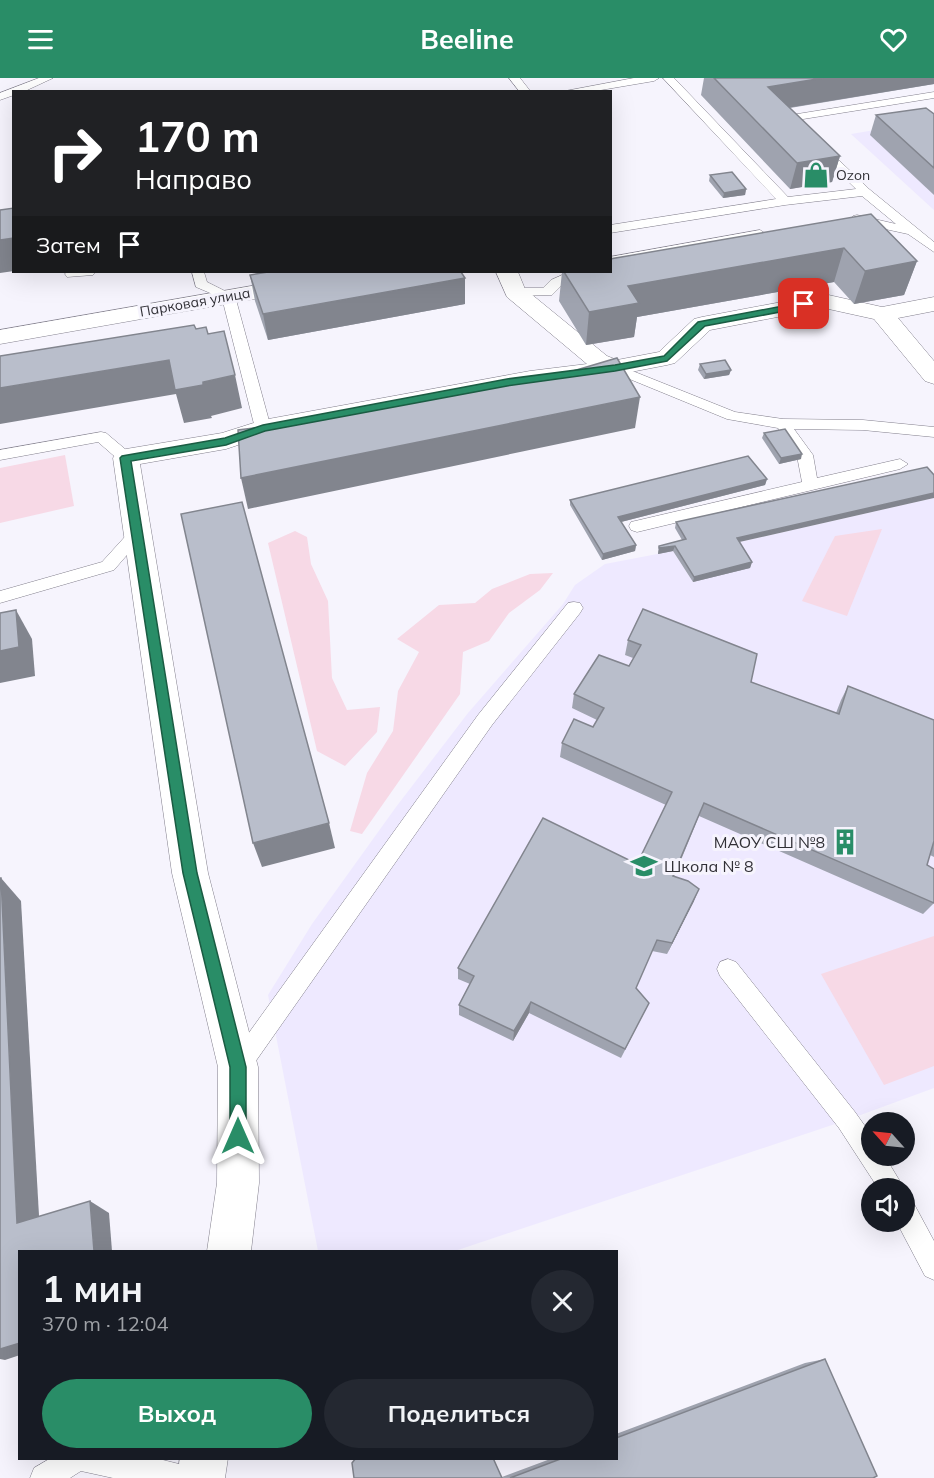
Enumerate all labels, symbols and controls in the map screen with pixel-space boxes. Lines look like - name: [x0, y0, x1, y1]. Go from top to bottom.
- text: Beeline: [420, 22, 514, 56]
- icon: menu: [24, 23, 57, 56]
- icon: heart: [877, 23, 910, 56]
- text: 170 m: [135, 110, 260, 163]
- icon: right: [36, 114, 114, 192]
- shop icon: Ozon: [801, 160, 831, 190]
- text: Направо: [135, 162, 252, 196]
- place label: Ozon: [836, 166, 870, 184]
- icon: arrive: [113, 228, 146, 261]
- text: Затем: [36, 231, 101, 259]
- pin: [778, 278, 829, 329]
- street label: Парковая улица: [138, 283, 252, 321]
- icon: arrive: [787, 287, 820, 320]
- building icon: МАОУ СШ №8: [830, 827, 860, 857]
- place label: МАОУ СШ №8: [714, 832, 825, 852]
- school or university icon: Школа № 8: [629, 851, 659, 881]
- place label: Школа № 8: [664, 856, 754, 876]
- position arrow: [206, 1104, 270, 1168]
- north arrow: [861, 1112, 915, 1166]
- map controls: [861, 1112, 915, 1232]
- button: sound: [861, 1178, 915, 1232]
- text: 1 мин: [42, 1266, 143, 1311]
- button: close: [531, 1270, 594, 1333]
- text: 370 m · 12:04: [42, 1311, 168, 1336]
- button: Выход: [42, 1379, 312, 1448]
- button: Поделиться: [324, 1379, 594, 1448]

